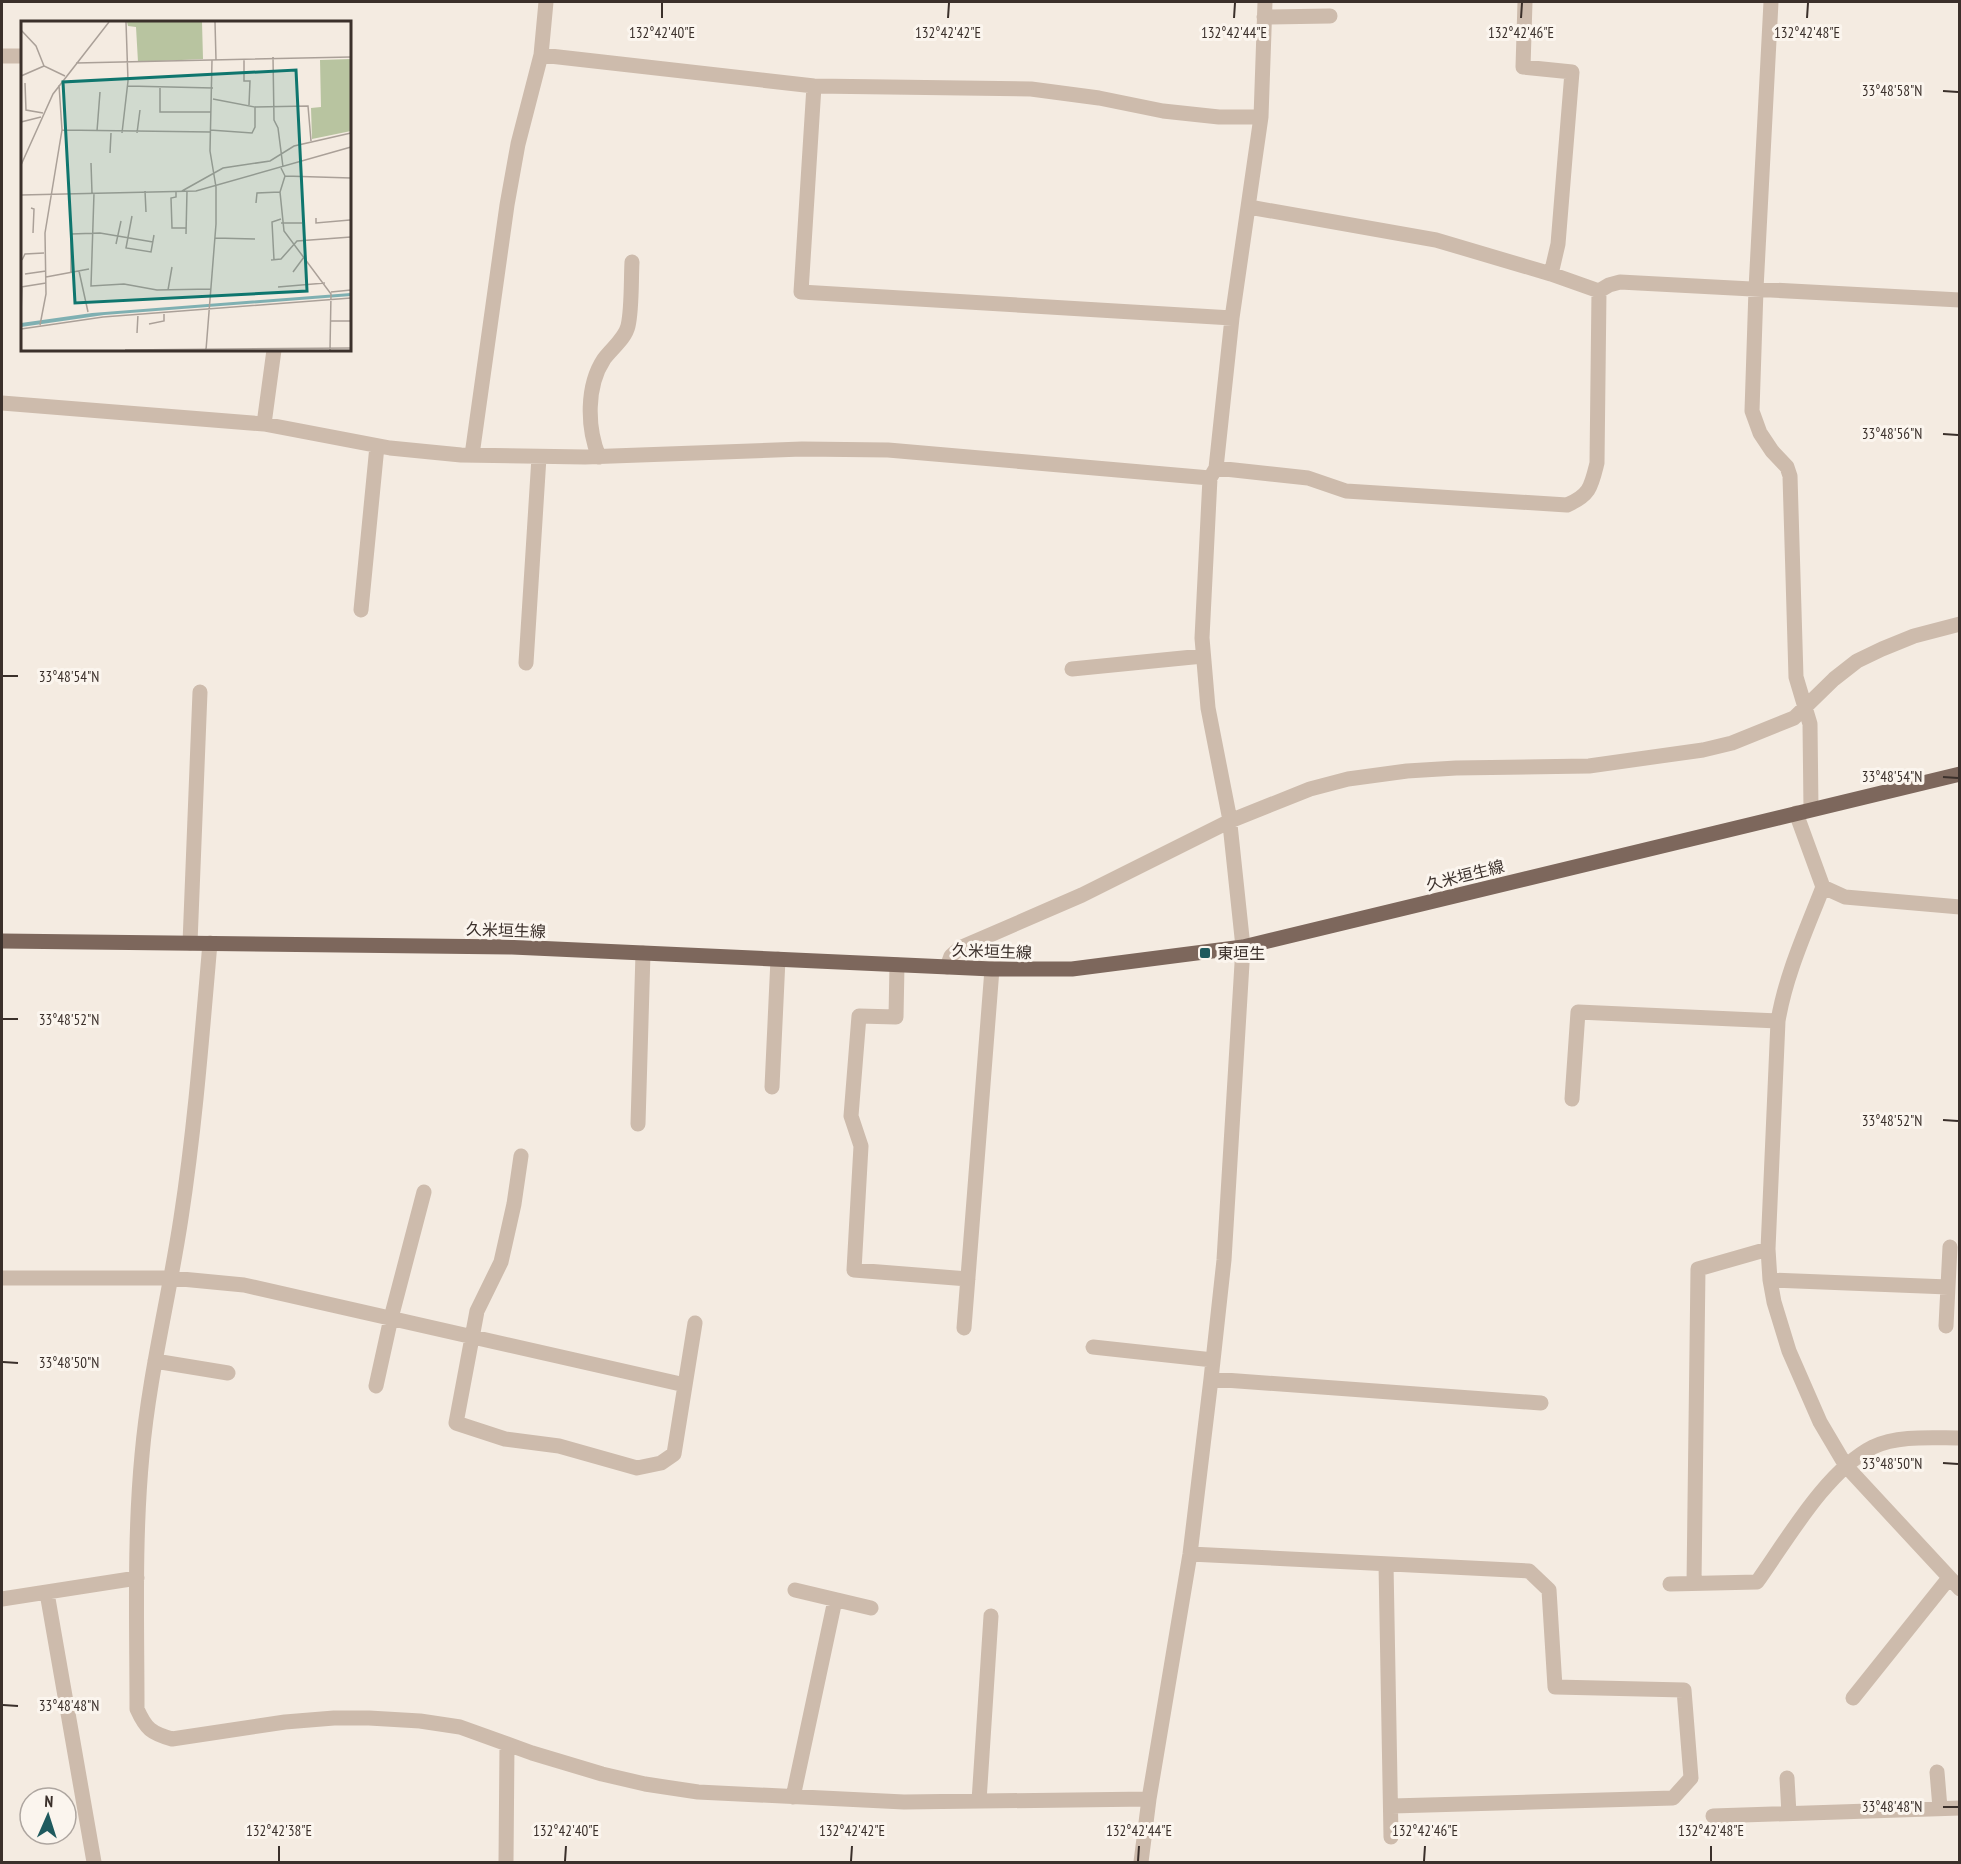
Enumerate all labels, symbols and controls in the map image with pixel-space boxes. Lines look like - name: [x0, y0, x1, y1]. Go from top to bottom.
- inset map: [21, 21, 351, 351]
- text: 132°42'40"E: [629, 23, 695, 42]
- text: 132°42'42"E: [915, 23, 981, 42]
- text: 132°42'44"E: [1201, 23, 1267, 42]
- text: 132°42'46"E: [1488, 23, 1554, 42]
- text: 132°42'48"E: [1774, 23, 1840, 42]
- text: 33°48'58"N: [1862, 81, 1922, 100]
- text: 33°48'56"N: [1862, 424, 1922, 443]
- text: 33°48'54"N: [39, 667, 99, 686]
- text: 33°48'54"N: [1862, 767, 1922, 786]
- street label: 久米垣生線: [1424, 856, 1506, 894]
- street label: 久米垣生線: [466, 919, 546, 941]
- street label: 久米垣生線: [952, 940, 1032, 962]
- place label: 東垣生: [1217, 943, 1265, 963]
- marker: 東垣生: [1198, 946, 1212, 960]
- text: 33°48'52"N: [39, 1010, 99, 1029]
- text: 33°48'52"N: [1862, 1111, 1922, 1130]
- text: 33°48'50"N: [39, 1353, 99, 1372]
- text: 33°48'50"N: [1862, 1454, 1922, 1473]
- text: 33°48'48"N: [39, 1696, 99, 1715]
- north arrow: [18, 1786, 78, 1846]
- text: N: [44, 1791, 54, 1811]
- text: 33°48'48"N: [1862, 1797, 1922, 1816]
- text: 132°42'38"E: [246, 1821, 312, 1840]
- text: 132°42'40"E: [533, 1821, 599, 1840]
- text: 132°42'42"E: [819, 1821, 885, 1840]
- text: 132°42'44"E: [1106, 1821, 1172, 1840]
- text: 132°42'46"E: [1392, 1821, 1458, 1840]
- text: 132°42'48"E: [1678, 1821, 1744, 1840]

